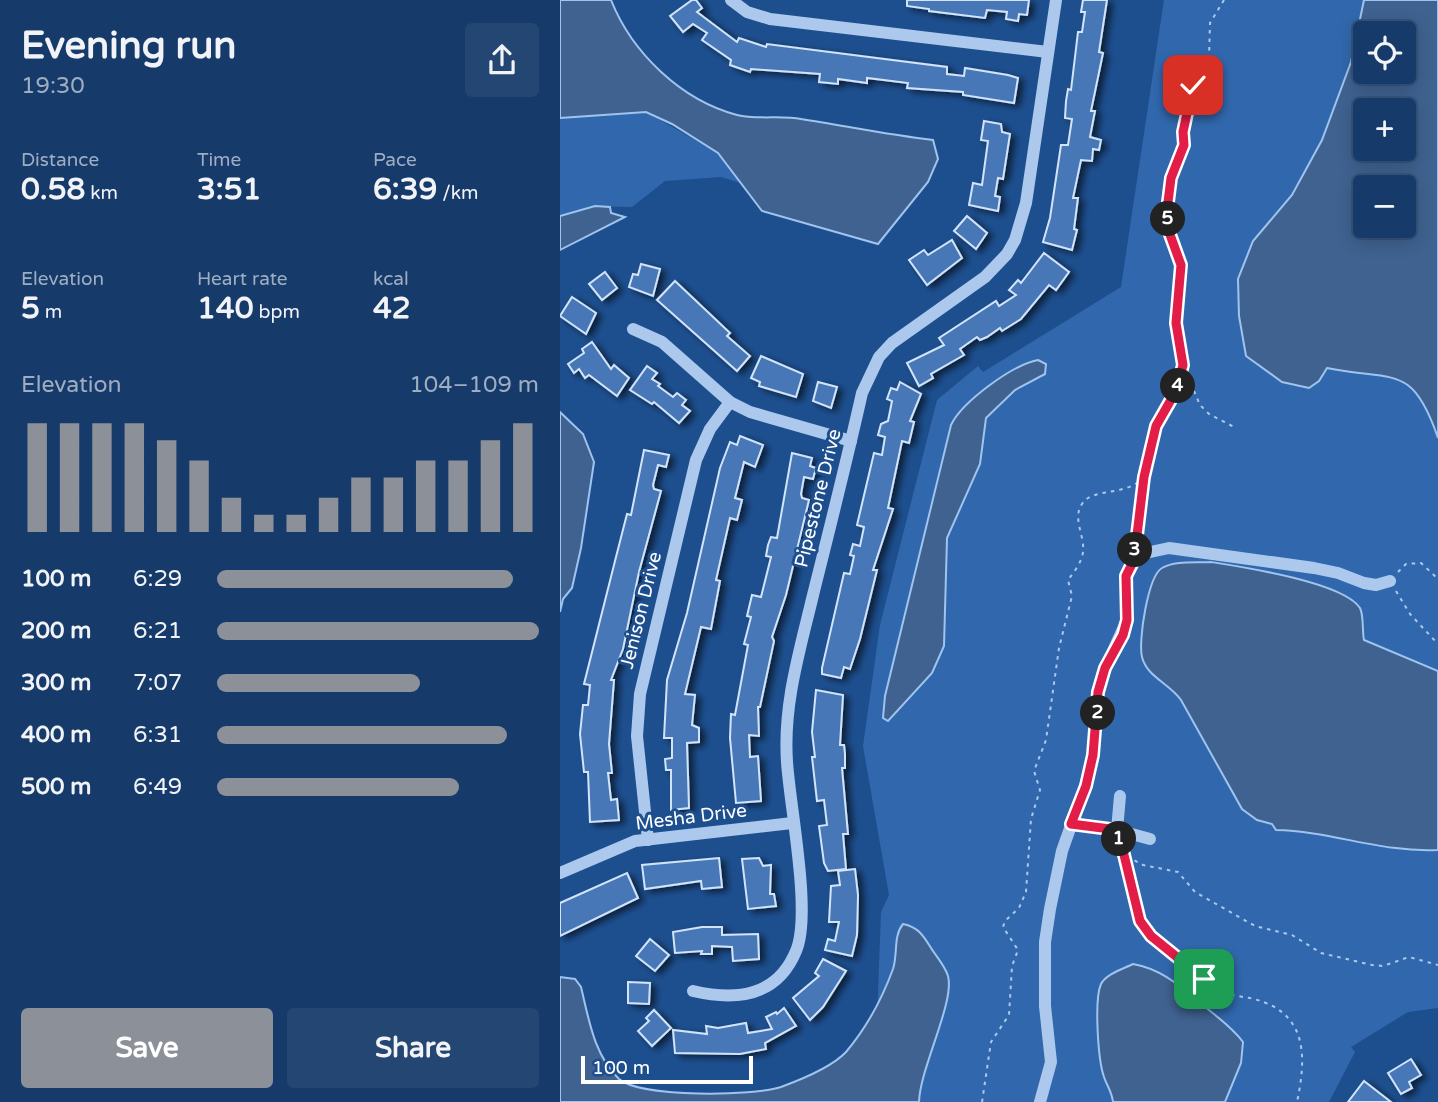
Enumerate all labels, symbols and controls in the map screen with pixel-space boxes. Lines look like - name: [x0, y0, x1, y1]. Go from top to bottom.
- map controls: [1353, 21, 1416, 238]
- button: locate: [1353, 21, 1416, 84]
- text: Evening run: [21, 23, 236, 69]
- button: share: [465, 23, 539, 97]
- pin: [1163, 55, 1223, 115]
- icon: check: [1174, 66, 1212, 104]
- text: 19:30: [21, 72, 85, 100]
- button: +: [1353, 98, 1416, 161]
- text: Distance: [21, 149, 99, 171]
- text: Time: [197, 149, 241, 171]
- text: Pace: [373, 149, 417, 171]
- text: 0.58: [21, 171, 85, 208]
- text: 3:51: [197, 171, 261, 208]
- text: 6:39: [373, 171, 437, 208]
- button: −: [1353, 175, 1416, 238]
- text: km: [85, 182, 118, 204]
- text: /km: [437, 182, 478, 204]
- pin: 5: [1150, 202, 1186, 236]
- text: 5: [1162, 207, 1173, 229]
- text: Elevation: [21, 268, 104, 290]
- text: Heart rate: [197, 268, 288, 290]
- text: kcal: [373, 268, 409, 290]
- text: 5: [21, 290, 40, 327]
- text: 140: [197, 290, 254, 327]
- text: 42: [373, 290, 411, 327]
- text: m: [40, 301, 62, 323]
- text: bpm: [254, 301, 300, 323]
- pin: 4: [1160, 368, 1196, 404]
- text: Elevation: [21, 371, 122, 399]
- text: 104–109 m: [409, 371, 539, 399]
- text: 4: [1172, 374, 1183, 396]
- street label: Pipestone Drive: [790, 427, 846, 570]
- pin: 3: [1118, 532, 1152, 568]
- text: 3: [1129, 538, 1140, 560]
- street label: Jenison Drive: [616, 549, 666, 671]
- text: 100 m: [21, 565, 91, 593]
- text: 6:29: [133, 565, 182, 593]
- text: 200 m: [21, 617, 91, 645]
- text: 6:21: [133, 617, 182, 645]
- text: 300 m: [21, 669, 91, 697]
- text: 7:07: [133, 669, 182, 697]
- pin: 2: [1080, 696, 1116, 730]
- text: 2: [1092, 701, 1103, 723]
- text: 400 m: [21, 721, 91, 749]
- text: 6:31: [133, 721, 182, 749]
- text: 500 m: [21, 773, 91, 801]
- text: 6:49: [133, 773, 182, 801]
- street label: Mesha Drive: [634, 799, 748, 835]
- pin: 1: [1102, 822, 1136, 856]
- text: 1: [1113, 827, 1124, 849]
- pin: [1174, 949, 1234, 1009]
- icon: arrive: [1185, 960, 1223, 998]
- button: Save: [21, 1008, 273, 1088]
- button: Share: [287, 1008, 539, 1088]
- scale bar: [581, 1053, 752, 1085]
- text: 100 m: [592, 1057, 650, 1079]

